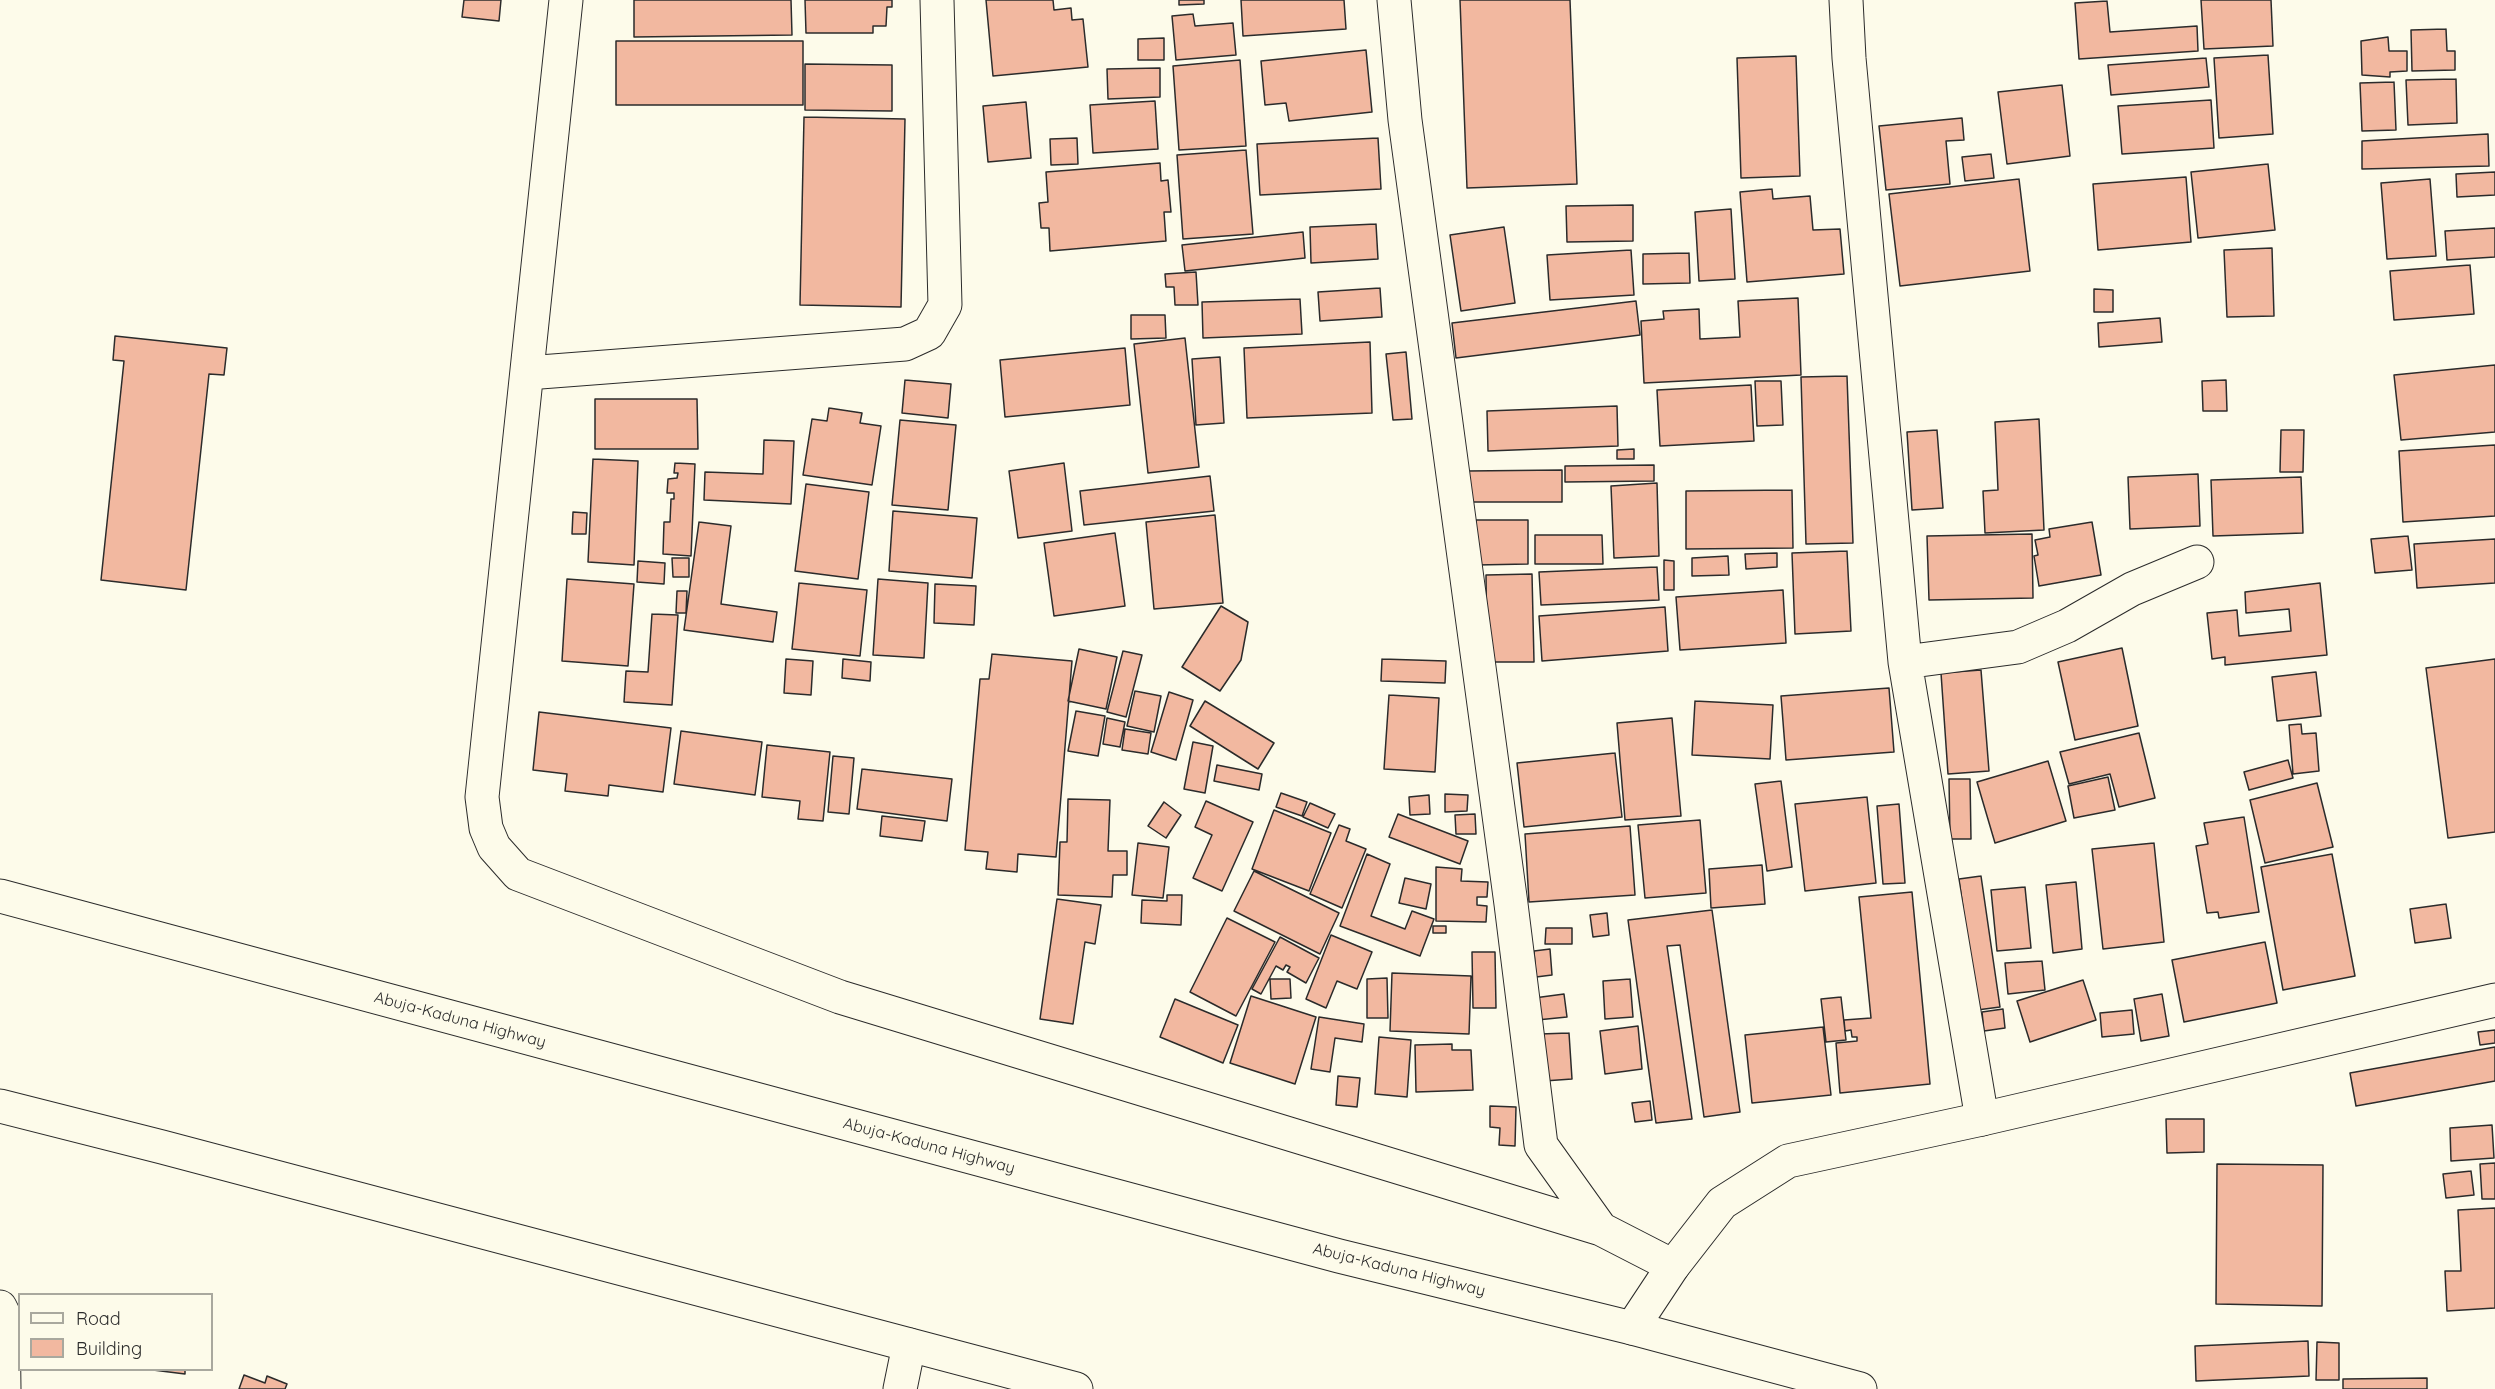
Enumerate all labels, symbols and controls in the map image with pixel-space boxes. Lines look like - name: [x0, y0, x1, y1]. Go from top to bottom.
- street label: Abuja-Kaduna Highway: [372, 988, 548, 1052]
- street label: Abuja-Kaduna Highway: [841, 1114, 1017, 1178]
- street label: Abuja-Kaduna Highway: [1311, 1239, 1487, 1301]
- legend: [18, 1293, 213, 1371]
- text: Road: [76, 1307, 121, 1330]
- text: Building: [76, 1337, 142, 1360]

